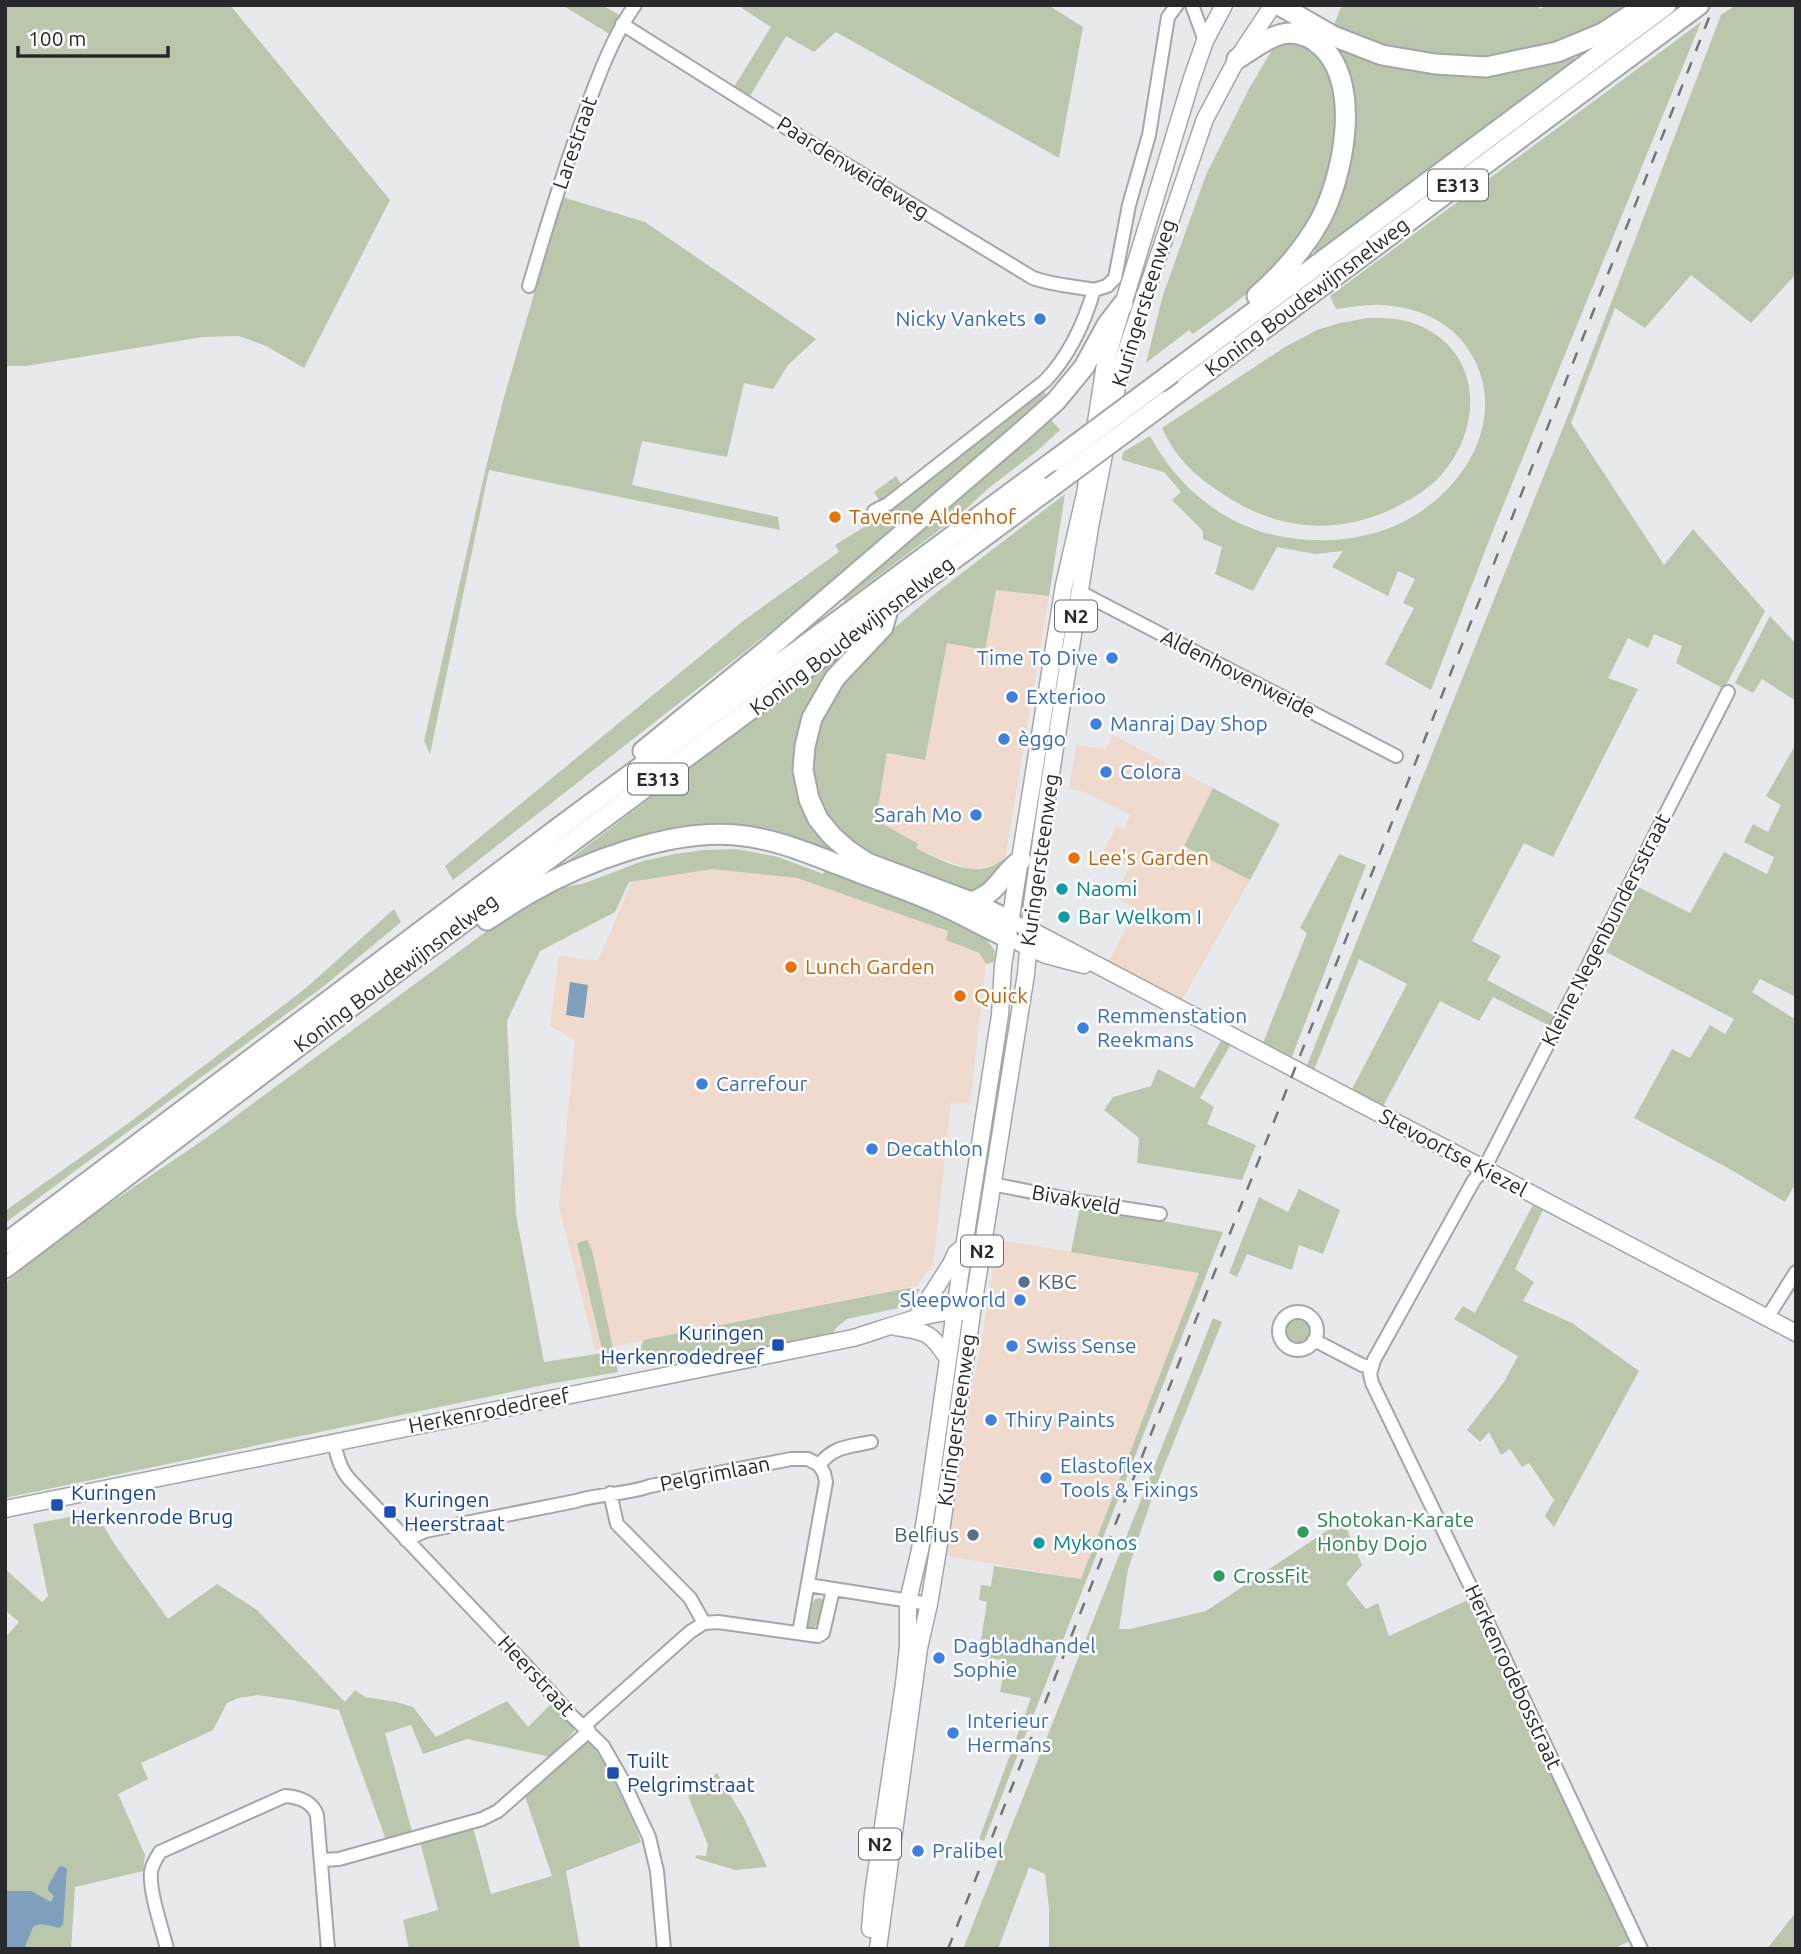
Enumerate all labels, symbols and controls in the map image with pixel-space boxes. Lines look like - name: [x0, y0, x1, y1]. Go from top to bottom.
- scale bar: [18, 14, 168, 58]
- text: 100 m: [28, 26, 86, 50]
- street label: Larestraat: [547, 93, 601, 192]
- street label: Paardenweideweg: [773, 111, 934, 224]
- road number: E313: [1428, 169, 1488, 200]
- street label: Koning Boudewijnsnelweg: [1200, 212, 1413, 381]
- street label: Kuringersteenweg: [1106, 216, 1180, 389]
- place label: Nicky Vankets: [896, 306, 1026, 330]
- marker: Nicky Vankets: [1032, 311, 1048, 327]
- place label: Taverne Aldenhof: [849, 504, 1017, 528]
- marker: Taverne Aldenhof: [827, 509, 843, 525]
- street label: Koning Boudewijnsnelweg: [745, 551, 958, 720]
- road number: N2: [1055, 600, 1097, 632]
- street label: Aldenhovenweide: [1157, 624, 1320, 722]
- place label: Time To Dive: [977, 645, 1098, 669]
- marker: Time To Dive: [1104, 650, 1120, 666]
- place label: Exterioo: [1026, 684, 1106, 708]
- marker: Exterioo: [1004, 689, 1020, 705]
- place label: Manraj Day Shop: [1110, 711, 1268, 735]
- marker: Manraj Day Shop: [1088, 716, 1104, 732]
- place label: èggo: [1018, 726, 1066, 750]
- marker: èggo: [996, 731, 1012, 747]
- place label: Colora: [1120, 759, 1182, 783]
- road number: E313: [628, 764, 688, 794]
- marker: Colora: [1098, 764, 1114, 780]
- street label: Kuringersteenweg: [1015, 772, 1063, 948]
- place label: Sarah Mo: [874, 802, 962, 826]
- marker: Sarah Mo: [968, 807, 984, 823]
- street label: Kleine Negenbundersstraat: [1536, 809, 1674, 1050]
- place label: Lee's Garden: [1088, 845, 1209, 869]
- marker: Lee's Garden: [1066, 850, 1082, 866]
- place label: Naomi: [1076, 876, 1137, 900]
- marker: Naomi: [1054, 881, 1070, 897]
- street label: Koning Boudewijnsnelweg: [289, 888, 502, 1057]
- place label: Bar Welkom I: [1078, 904, 1202, 928]
- marker: Bar Welkom I: [1056, 909, 1072, 925]
- place label: Lunch Garden: [805, 954, 935, 978]
- marker: Lunch Garden: [783, 959, 799, 975]
- place label: Quick: [974, 983, 1028, 1007]
- marker: Quick: [952, 988, 968, 1004]
- place label: Remmenstation Reekmans: [1097, 1003, 1247, 1051]
- marker: Remmenstation Reekmans: [1075, 1020, 1091, 1036]
- place label: Carrefour: [716, 1071, 807, 1095]
- marker: Carrefour: [694, 1076, 710, 1092]
- street label: Stevoortse Kiezel: [1376, 1103, 1531, 1201]
- place label: Decathlon: [886, 1136, 983, 1160]
- marker: Decathlon: [864, 1141, 880, 1157]
- street label: Bivakveld: [1030, 1179, 1122, 1219]
- road number: N2: [961, 1236, 1003, 1266]
- place label: KBC: [1038, 1269, 1077, 1293]
- marker: KBC: [1016, 1274, 1032, 1290]
- place label: Sleepworld: [900, 1287, 1006, 1311]
- marker: Sleepworld: [1012, 1292, 1028, 1308]
- place label: Kuringen Herkenrodedreef: [600, 1320, 765, 1368]
- street label: Kuringersteenweg: [932, 1332, 980, 1508]
- place label: Swiss Sense: [1026, 1333, 1137, 1357]
- marker: Kuringen Herkenrodedreef: [770, 1337, 786, 1353]
- marker: Swiss Sense: [1004, 1338, 1020, 1354]
- street label: Herkenrodedreef: [406, 1382, 572, 1437]
- place label: Thiry Paints: [1005, 1407, 1115, 1431]
- marker: Thiry Paints: [983, 1412, 999, 1428]
- street label: Pelgrimlaan: [658, 1451, 772, 1495]
- place label: Elastoflex Tools & Fixings: [1060, 1453, 1198, 1501]
- marker: Elastoflex Tools & Fixings: [1038, 1470, 1054, 1486]
- place label: Kuringen Herkenrode Brug: [71, 1480, 233, 1528]
- place label: Kuringen Heerstraat: [404, 1487, 505, 1535]
- marker: Kuringen Herkenrode Brug: [49, 1497, 65, 1513]
- marker: Kuringen Heerstraat: [382, 1504, 398, 1520]
- place label: Shotokan-Karate Honby Dojo: [1317, 1507, 1474, 1555]
- place label: Belfius: [894, 1522, 959, 1546]
- marker: Shotokan-Karate Honby Dojo: [1295, 1524, 1311, 1540]
- marker: Belfius: [965, 1527, 981, 1543]
- place label: Mykonos: [1053, 1530, 1137, 1554]
- marker: Mykonos: [1031, 1535, 1047, 1551]
- place label: CrossFit: [1233, 1563, 1309, 1587]
- marker: CrossFit: [1211, 1568, 1227, 1584]
- street label: Herkenrodebosstraat: [1461, 1580, 1567, 1773]
- street label: Heerstraat: [494, 1630, 580, 1720]
- place label: Dagbladhandel Sophie: [953, 1633, 1096, 1681]
- marker: Dagbladhandel Sophie: [931, 1650, 947, 1666]
- place label: Interieur Hermans: [967, 1708, 1051, 1756]
- marker: Interieur Hermans: [945, 1725, 961, 1741]
- place label: Tuilt Pelgrimstraat: [627, 1748, 755, 1796]
- marker: Tuilt Pelgrimstraat: [605, 1765, 621, 1781]
- road number: N2: [859, 1828, 901, 1860]
- place label: Pralibel: [932, 1838, 1003, 1862]
- marker: Pralibel: [910, 1843, 926, 1859]

